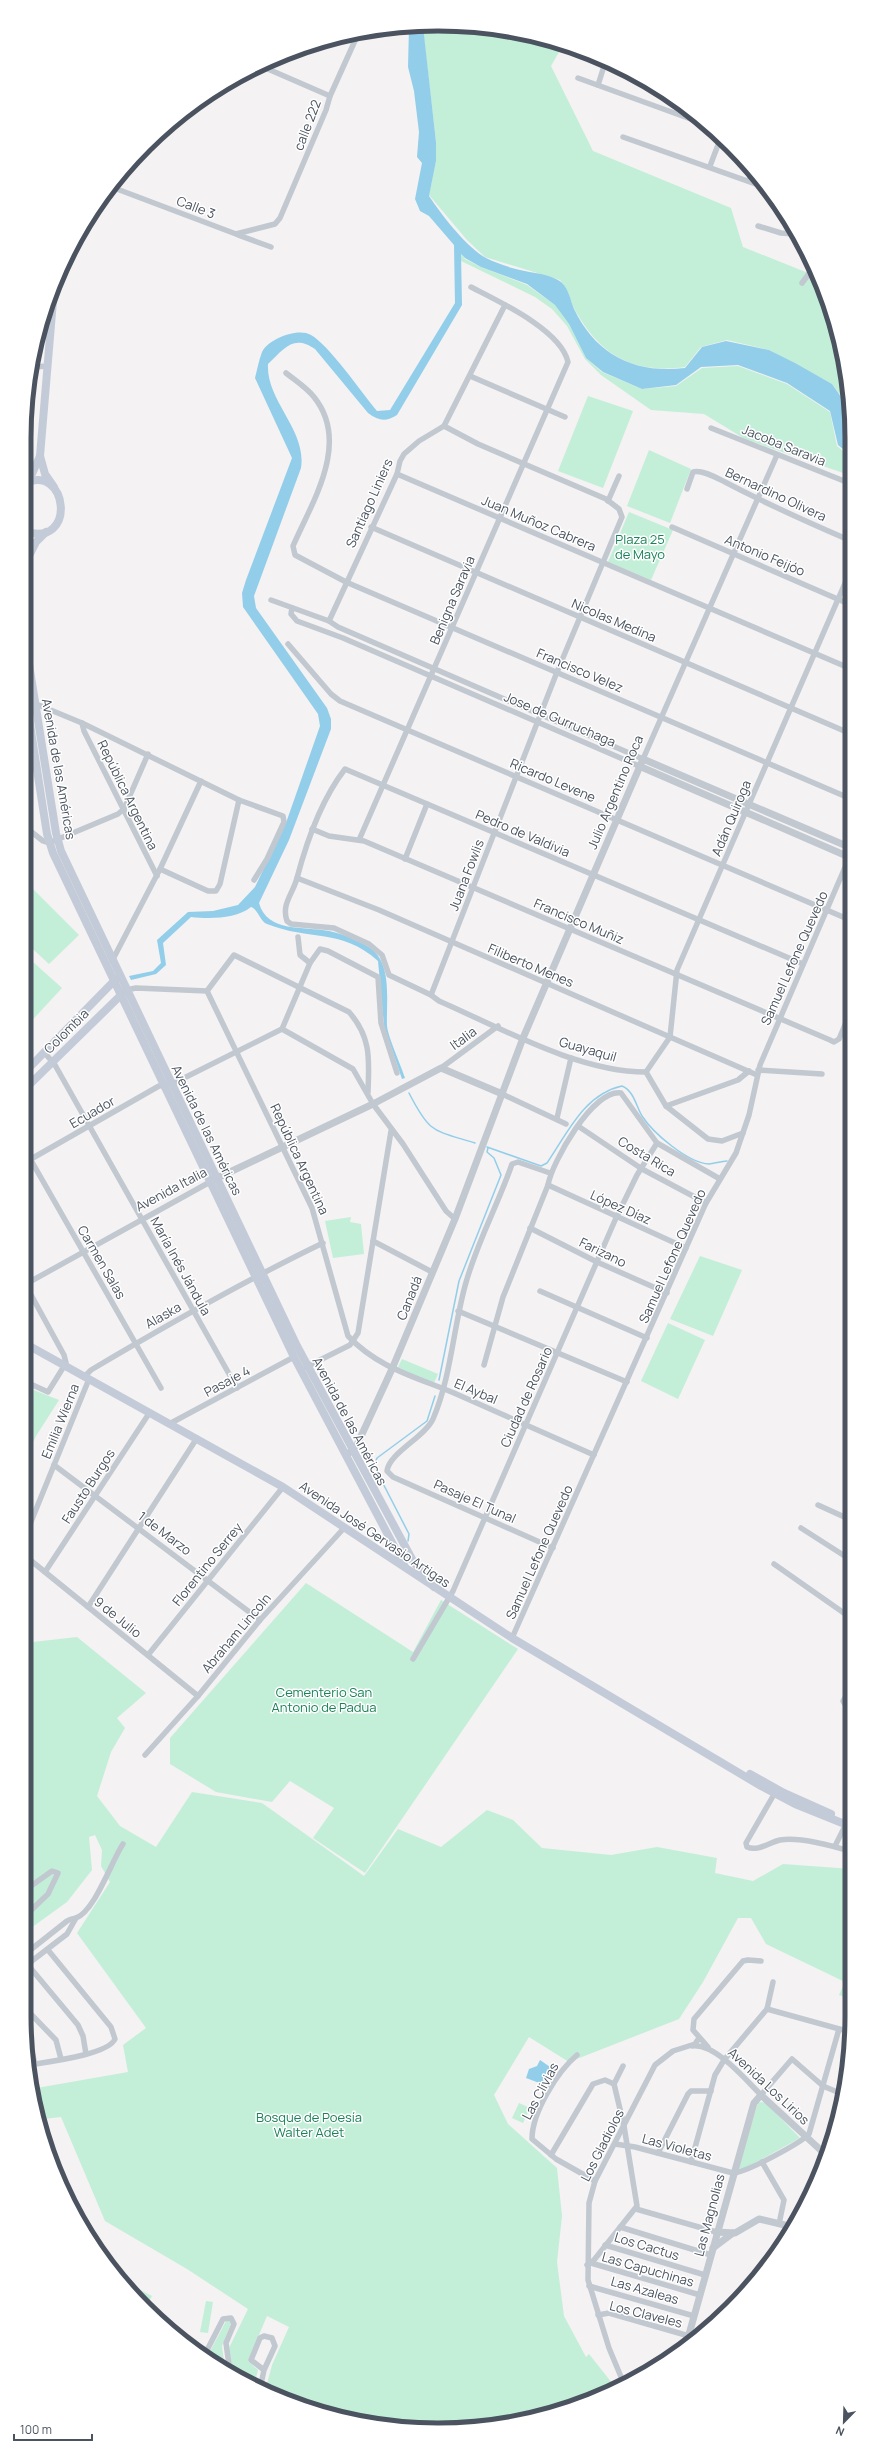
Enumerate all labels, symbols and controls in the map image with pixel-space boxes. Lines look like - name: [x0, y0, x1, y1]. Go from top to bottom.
- street label: calle 222: [289, 97, 325, 153]
- street label: Calle 3: [174, 191, 218, 223]
- street label: Jacoba Saravia: [739, 420, 829, 470]
- street label: Santiago Liniers: [341, 455, 397, 550]
- street label: Bernardino Olivera: [723, 463, 829, 525]
- street label: Juan Muñoz Cabrera: [479, 491, 599, 555]
- park label: Plaza 25 de Mayo: [615, 530, 665, 563]
- street label: Antonio Feijóo: [722, 530, 808, 580]
- street label: Benigna Saravia: [425, 553, 479, 647]
- street label: Nicolas Medina: [569, 594, 659, 646]
- street label: Francisco Velez: [534, 644, 626, 696]
- street label: Jose de Gurruchaga: [501, 687, 619, 751]
- street label: Avenida de las Américas: [38, 697, 80, 841]
- street label: Julio Argentino Roca: [583, 732, 647, 852]
- street label: República Argentina: [94, 737, 162, 853]
- street label: Ricardo Levene: [508, 754, 599, 806]
- street label: Adán Quiroga: [707, 777, 755, 859]
- street label: Pedro de Valdivia: [473, 805, 573, 861]
- street label: Juana Fowlis: [444, 837, 488, 913]
- street label: Samuel Lefone Quevedo: [756, 888, 832, 1028]
- street label: Francisco Muñiz: [531, 894, 627, 948]
- street label: Filiberto Menes: [485, 939, 577, 991]
- street label: Colombia: [40, 1005, 92, 1057]
- street label: Italia: [446, 1022, 480, 1054]
- street label: Guayaquil: [557, 1032, 619, 1066]
- street label: Avenida de las Américas: [168, 1062, 247, 1198]
- street label: Ecuador: [66, 1092, 118, 1132]
- street label: República Argentina: [266, 1101, 334, 1217]
- street label: Costa Rica: [615, 1132, 679, 1180]
- street label: Avenida Italia: [132, 1163, 210, 1215]
- street label: López Díaz: [588, 1186, 654, 1228]
- street label: Samuel Lefone Quevedo: [634, 1186, 710, 1326]
- street label: María Inés Jándula: [146, 1213, 216, 1319]
- street label: Carmen Salas: [74, 1222, 130, 1302]
- street label: Farizano: [576, 1233, 630, 1271]
- street label: Canadá: [392, 1273, 426, 1323]
- street label: Alaska: [142, 1297, 184, 1333]
- street label: Ciudad de Rosario: [496, 1344, 556, 1450]
- street label: Avenida de las Américas: [308, 1354, 392, 1489]
- street label: Pasaje 4: [201, 1361, 254, 1401]
- street label: El Aybal: [452, 1374, 500, 1408]
- street label: Emilia Wierna: [37, 1381, 83, 1461]
- street label: Fausto Burgos: [57, 1445, 119, 1527]
- street label: Pasaje El Tunal: [431, 1475, 519, 1527]
- street label: Avenida José Gervasio Artigas: [296, 1477, 454, 1591]
- street label: Samuel Lefone Quevedo: [501, 1482, 577, 1622]
- street label: 1 de Marzo: [135, 1507, 196, 1559]
- street label: Florentino Serrey: [168, 1518, 246, 1609]
- street label: Abraham Lincoln: [197, 1589, 275, 1677]
- street label: 9 de Julio: [91, 1592, 146, 1642]
- park label: Cementerio San Antonio de Padua: [272, 1683, 376, 1716]
- street label: Avenida Los Lirios: [724, 2044, 814, 2129]
- street label: Las Clivias: [517, 2059, 563, 2123]
- street label: Los Gladiolos: [576, 2106, 628, 2184]
- park label: Bosque de Poesía Walter Adet: [256, 2108, 362, 2141]
- street label: Las Violetas: [640, 2129, 714, 2165]
- street label: Las Magnolias: [689, 2172, 729, 2258]
- street label: Los Cactus: [612, 2228, 682, 2264]
- street label: Las Capuchinas: [600, 2247, 696, 2291]
- street label: Las Azaleas: [609, 2272, 681, 2308]
- street label: Los Claveles: [608, 2296, 684, 2332]
- north arrow: [824, 2402, 864, 2442]
- scale bar: [14, 2416, 92, 2442]
- text: 100 m: [20, 2421, 52, 2438]
- text: N: [833, 2423, 846, 2440]

